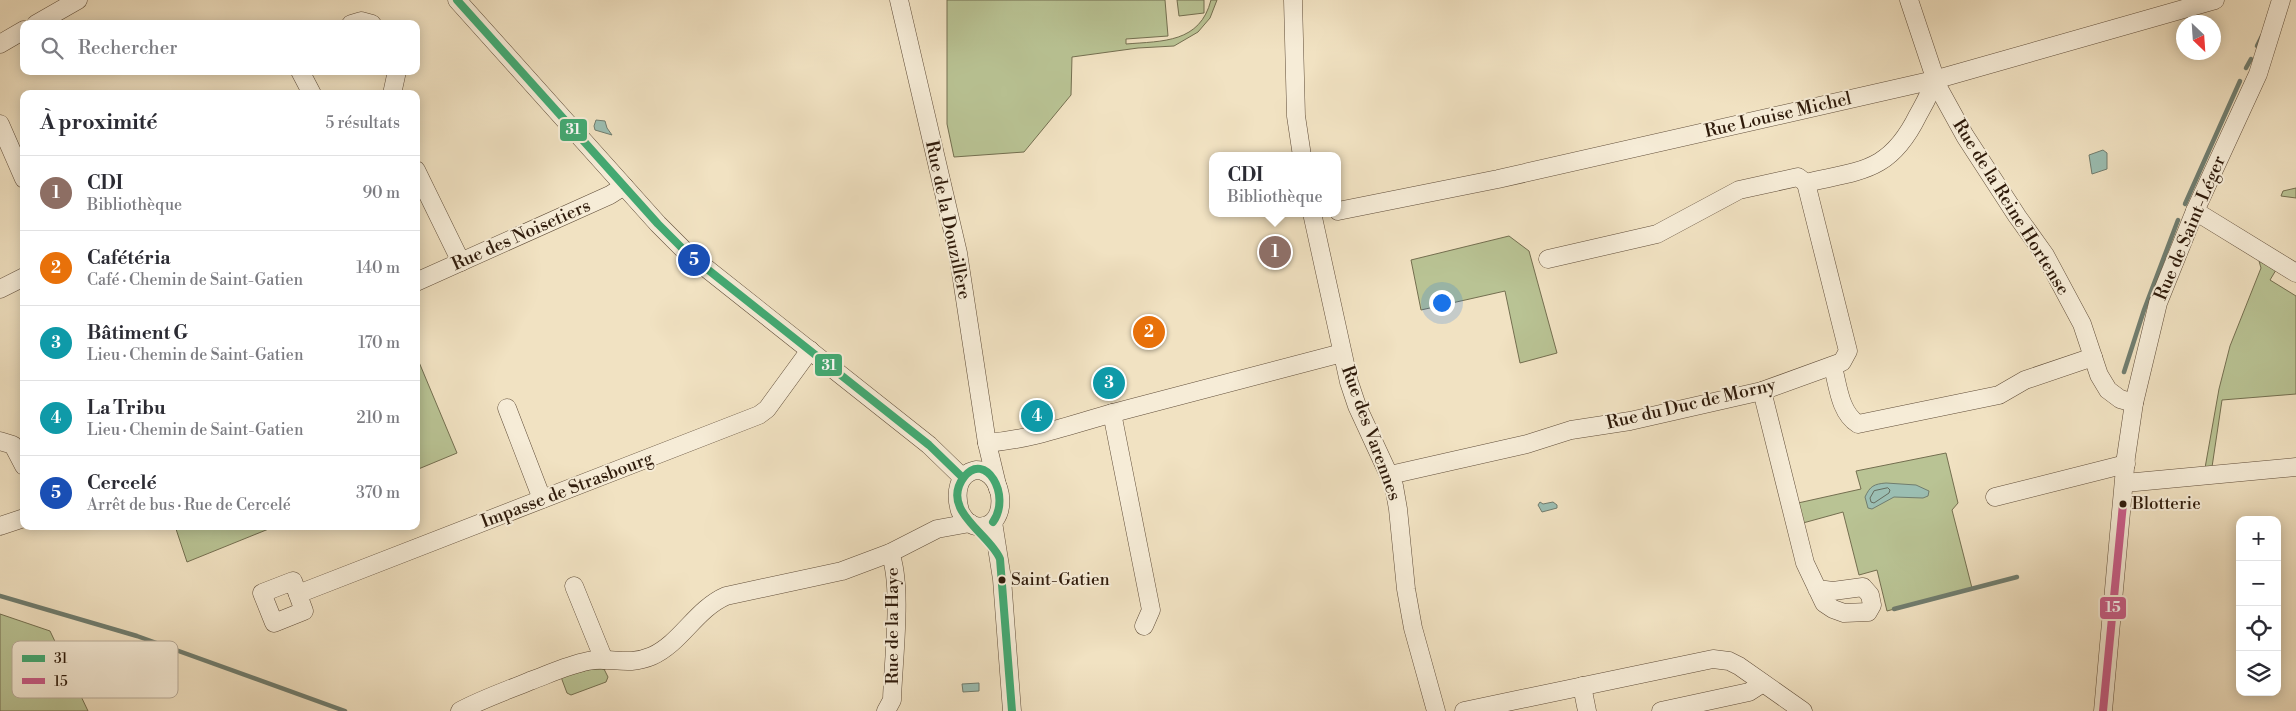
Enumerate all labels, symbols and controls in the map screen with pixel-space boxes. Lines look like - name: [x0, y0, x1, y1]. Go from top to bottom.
- north arrow: [2176, 15, 2221, 60]
- search box: [20, 20, 420, 75]
- icon: search: [38, 34, 66, 62]
- text: Rechercher: [78, 36, 177, 60]
- street label: Rue Louise Michel: [1702, 87, 1854, 143]
- text: À proximité: [40, 110, 157, 136]
- text: 5 résultats: [325, 113, 400, 133]
- street label: Rue de la Reine Hortense: [1947, 115, 2075, 299]
- line badge: 31: [559, 118, 588, 142]
- text: 31: [566, 121, 581, 139]
- street label: Rue de la Douzillère: [920, 138, 976, 302]
- popup: [1209, 152, 1341, 217]
- street label: Rue de Saint-Léger: [2149, 152, 2231, 304]
- text: CDI: [1227, 163, 1263, 187]
- text: CDI: [87, 171, 123, 195]
- text: 1: [52, 183, 60, 203]
- text: 90 m: [362, 183, 400, 203]
- text: Bibliothèque: [1227, 187, 1323, 207]
- street label: Rue des Noisetiers: [448, 194, 594, 276]
- text: Bibliothèque: [87, 195, 182, 215]
- pin: 1: [1259, 233, 1291, 271]
- pin: 5: [678, 241, 710, 279]
- text: Cafétéria: [87, 246, 171, 270]
- text: 2: [51, 258, 61, 278]
- text: 140 m: [356, 258, 400, 278]
- text: Café · Chemin de Saint-Gatien: [87, 270, 303, 290]
- your location: [1429, 290, 1455, 316]
- pin: 2: [1133, 313, 1165, 351]
- text: Bâtiment G: [87, 321, 188, 345]
- text: 3: [51, 333, 61, 353]
- text: 170 m: [358, 333, 400, 353]
- text: Lieu · Chemin de Saint-Gatien: [87, 345, 303, 365]
- line badge: 31: [814, 353, 843, 377]
- text: 31: [822, 357, 837, 375]
- street label: Rue des Varennes: [1336, 362, 1406, 504]
- pin: 3: [1093, 364, 1125, 402]
- street label: Rue du Duc de Morny: [1604, 373, 1778, 435]
- text: La Tribu: [87, 396, 166, 420]
- pin: 4: [1021, 397, 1053, 435]
- text: 4: [51, 408, 61, 428]
- text: 210 m: [356, 408, 400, 428]
- text: Lieu · Chemin de Saint-Gatien: [87, 420, 303, 440]
- street label: Impasse de Strasbourg: [478, 446, 657, 533]
- text: Cercelé: [87, 471, 157, 495]
- text: 5: [51, 483, 61, 503]
- text: 370 m: [356, 483, 400, 503]
- place label: Blotterie: [2131, 493, 2201, 515]
- text: Arrêt de bus · Rue de Cercelé: [87, 495, 291, 515]
- marker: Blotterie: [2118, 499, 2128, 509]
- map controls: [2236, 516, 2281, 696]
- button: +: [2236, 516, 2281, 561]
- button: −: [2236, 561, 2281, 606]
- street label: Rue de la Haye: [881, 567, 904, 685]
- place label: Saint-Gatien: [1011, 569, 1110, 591]
- marker: Saint-Gatien: [997, 575, 1007, 585]
- line badge: 15: [2099, 596, 2127, 620]
- text: 15: [2105, 599, 2121, 617]
- button: locate: [2236, 606, 2281, 651]
- legend: [12, 641, 178, 698]
- text: 31: [54, 650, 67, 668]
- button: layers: [2236, 651, 2281, 696]
- text: 15: [54, 673, 68, 691]

